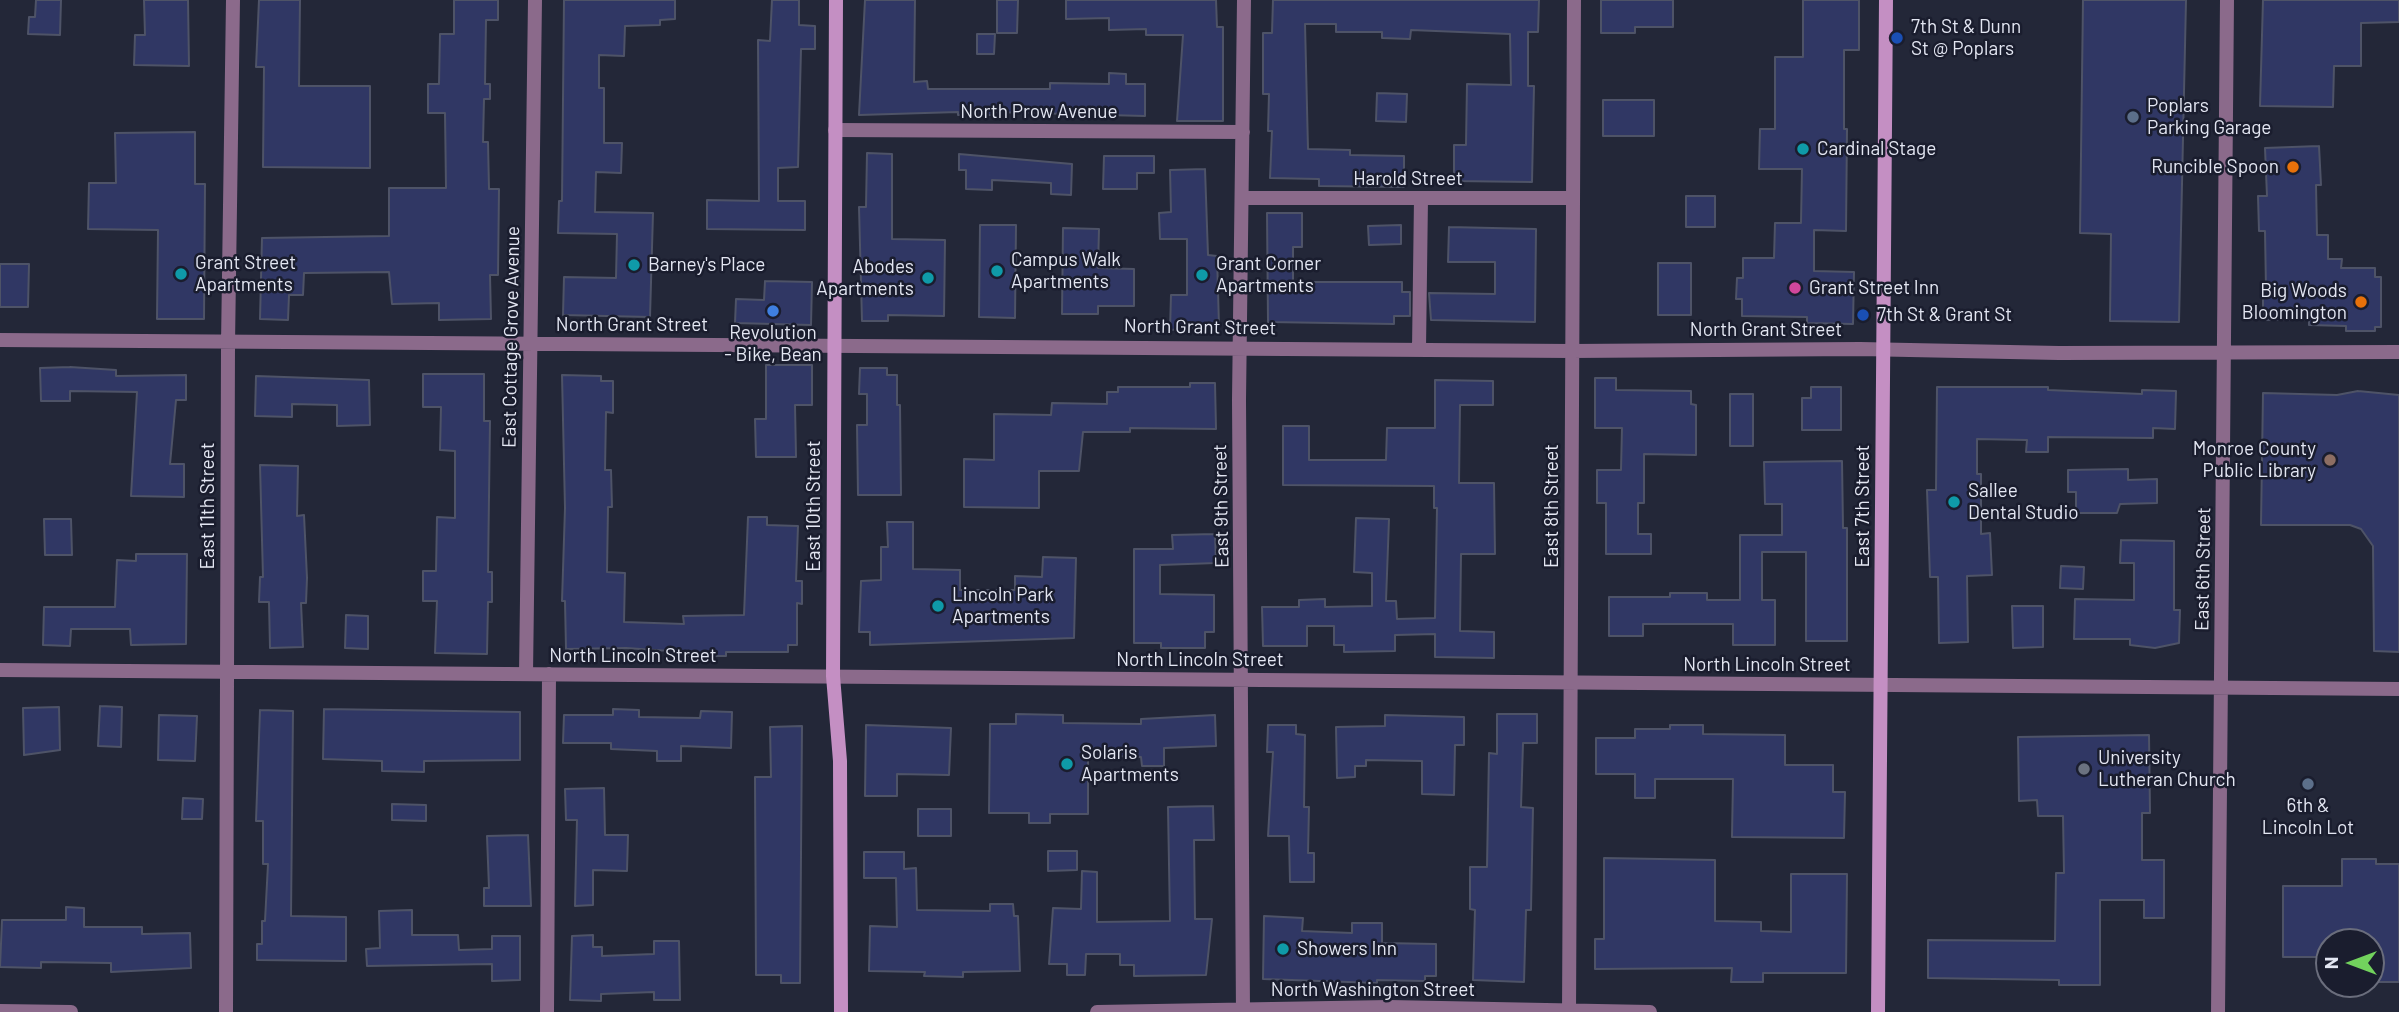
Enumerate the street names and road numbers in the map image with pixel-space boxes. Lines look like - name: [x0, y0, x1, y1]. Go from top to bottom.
- street label: North Prow Avenue: [960, 101, 1118, 123]
- street label: Harold Street: [1353, 168, 1463, 190]
- street label: East Cottage Grove Avenue: [498, 226, 524, 448]
- street label: North Grant Street: [556, 314, 708, 336]
- street label: North Grant Street: [1124, 314, 1276, 340]
- street label: North Grant Street: [1690, 319, 1842, 341]
- street label: East 10th Street: [803, 440, 825, 572]
- street label: East 11th Street: [197, 442, 219, 570]
- street label: East 9th Street: [1209, 444, 1233, 568]
- street label: East 8th Street: [1541, 444, 1563, 568]
- street label: East 7th Street: [1852, 445, 1874, 567]
- street label: East 6th Street: [2191, 507, 2215, 631]
- street label: North Lincoln Street: [549, 645, 717, 667]
- street label: North Lincoln Street: [1116, 649, 1284, 671]
- street label: North Lincoln Street: [1683, 654, 1851, 676]
- street label: North Washington Street: [1271, 979, 1475, 1001]

